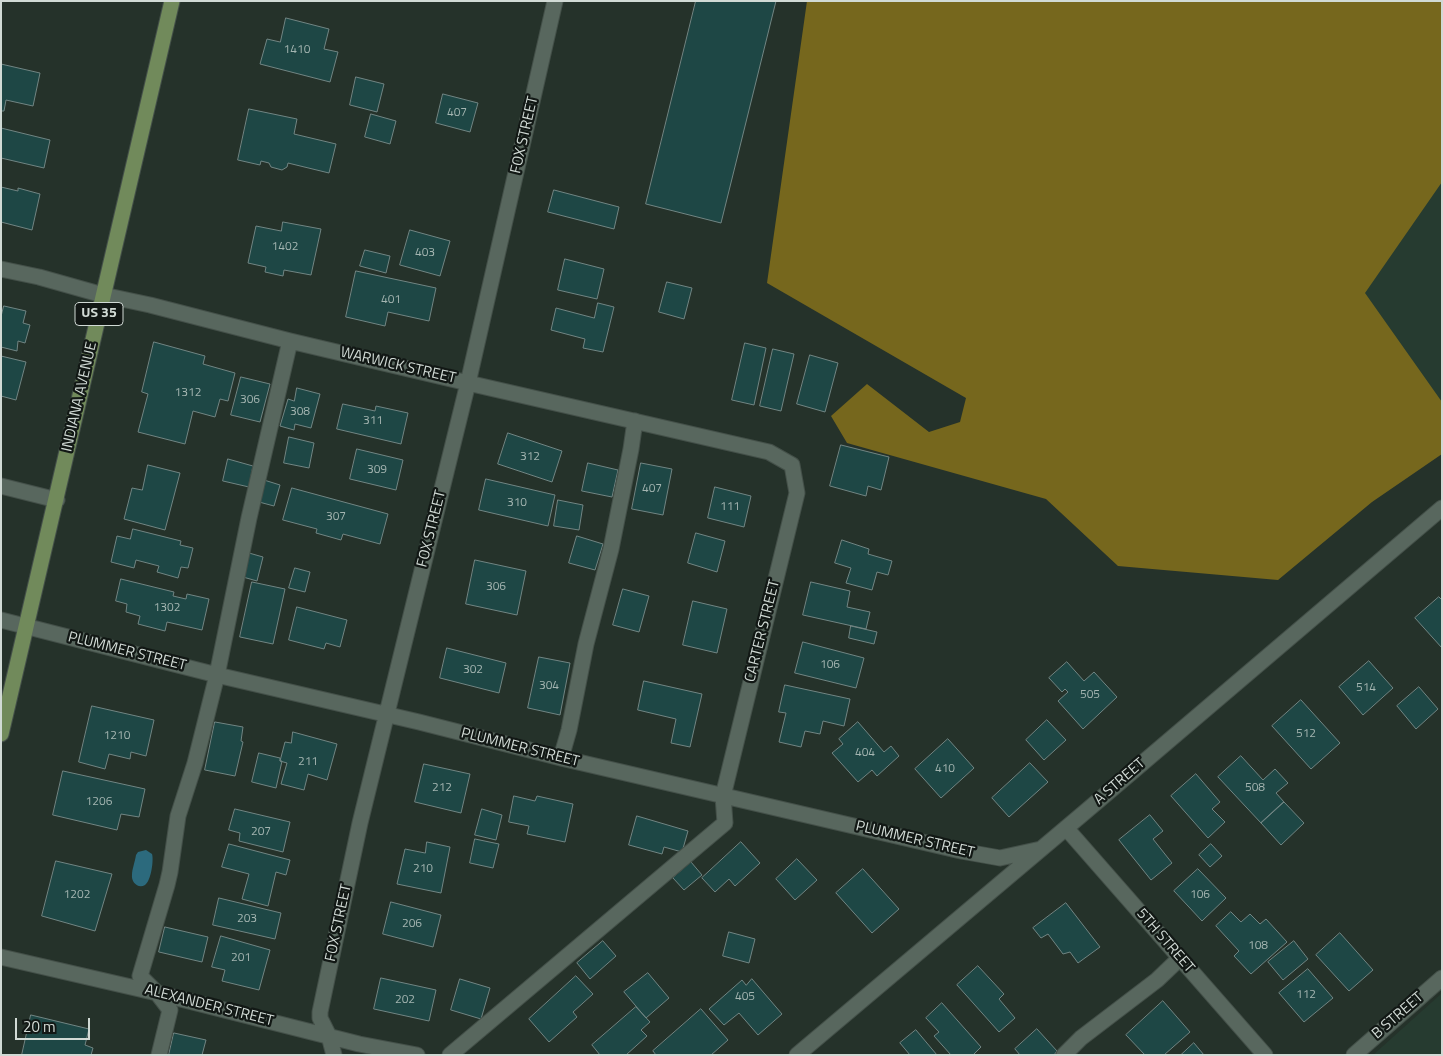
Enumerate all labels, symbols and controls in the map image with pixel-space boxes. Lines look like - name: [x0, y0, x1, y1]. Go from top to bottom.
- house number: 1410: [284, 43, 310, 57]
- street label: FOX STREET: [507, 95, 543, 175]
- house number: 407: [447, 106, 467, 120]
- house number: 1402: [272, 240, 298, 254]
- house number: 403: [415, 246, 435, 260]
- house number: 401: [381, 293, 401, 307]
- road number: US 35: [75, 302, 123, 326]
- street label: INDIANA AVENUE: [59, 340, 101, 454]
- street label: WARWICK STREET: [339, 344, 457, 388]
- house number: 1312: [175, 386, 201, 400]
- house number: 306: [240, 393, 260, 407]
- house number: 308: [290, 405, 310, 419]
- house number: 311: [363, 414, 383, 428]
- house number: 312: [520, 450, 540, 464]
- house number: 309: [367, 463, 387, 477]
- house number: 407: [642, 482, 662, 496]
- street label: FOX STREET: [414, 489, 450, 569]
- house number: 310: [507, 496, 527, 510]
- house number: 111: [720, 500, 740, 514]
- house number: 307: [326, 510, 346, 524]
- street label: CARTER STREET: [742, 578, 784, 684]
- house number: 306: [486, 580, 506, 594]
- house number: 1302: [154, 601, 180, 615]
- street label: PLUMMER STREET: [66, 629, 188, 675]
- house number: 106: [820, 658, 840, 672]
- house number: 302: [463, 663, 483, 677]
- house number: 304: [539, 679, 559, 693]
- house number: 514: [1356, 681, 1376, 695]
- house number: 505: [1080, 688, 1100, 702]
- street label: PLUMMER STREET: [459, 725, 581, 771]
- house number: 512: [1296, 727, 1316, 741]
- house number: 1210: [104, 729, 130, 743]
- house number: 404: [855, 746, 875, 760]
- house number: 211: [298, 755, 318, 769]
- street label: A STREET: [1091, 755, 1149, 809]
- house number: 410: [935, 762, 955, 776]
- house number: 212: [432, 781, 452, 795]
- house number: 508: [1245, 781, 1265, 795]
- house number: 1206: [86, 795, 112, 809]
- street label: PLUMMER STREET: [854, 818, 976, 862]
- house number: 207: [251, 825, 271, 839]
- house number: 210: [413, 862, 433, 876]
- street label: FOX STREET: [322, 883, 356, 963]
- house number: 1202: [64, 888, 90, 902]
- house number: 106: [1190, 888, 1210, 902]
- street label: 5TH STREET: [1132, 905, 1198, 977]
- house number: 203: [237, 912, 257, 926]
- house number: 206: [402, 917, 422, 931]
- house number: 108: [1248, 939, 1268, 953]
- house number: 201: [231, 951, 251, 965]
- street label: ALEXANDER STREET: [143, 981, 275, 1031]
- house number: 112: [1296, 988, 1316, 1002]
- street label: B STREET: [1369, 989, 1427, 1043]
- house number: 405: [735, 990, 755, 1004]
- house number: 202: [395, 993, 415, 1007]
- scale bar: [18, 1008, 92, 1040]
- text: 20 m: [23, 1015, 56, 1038]

